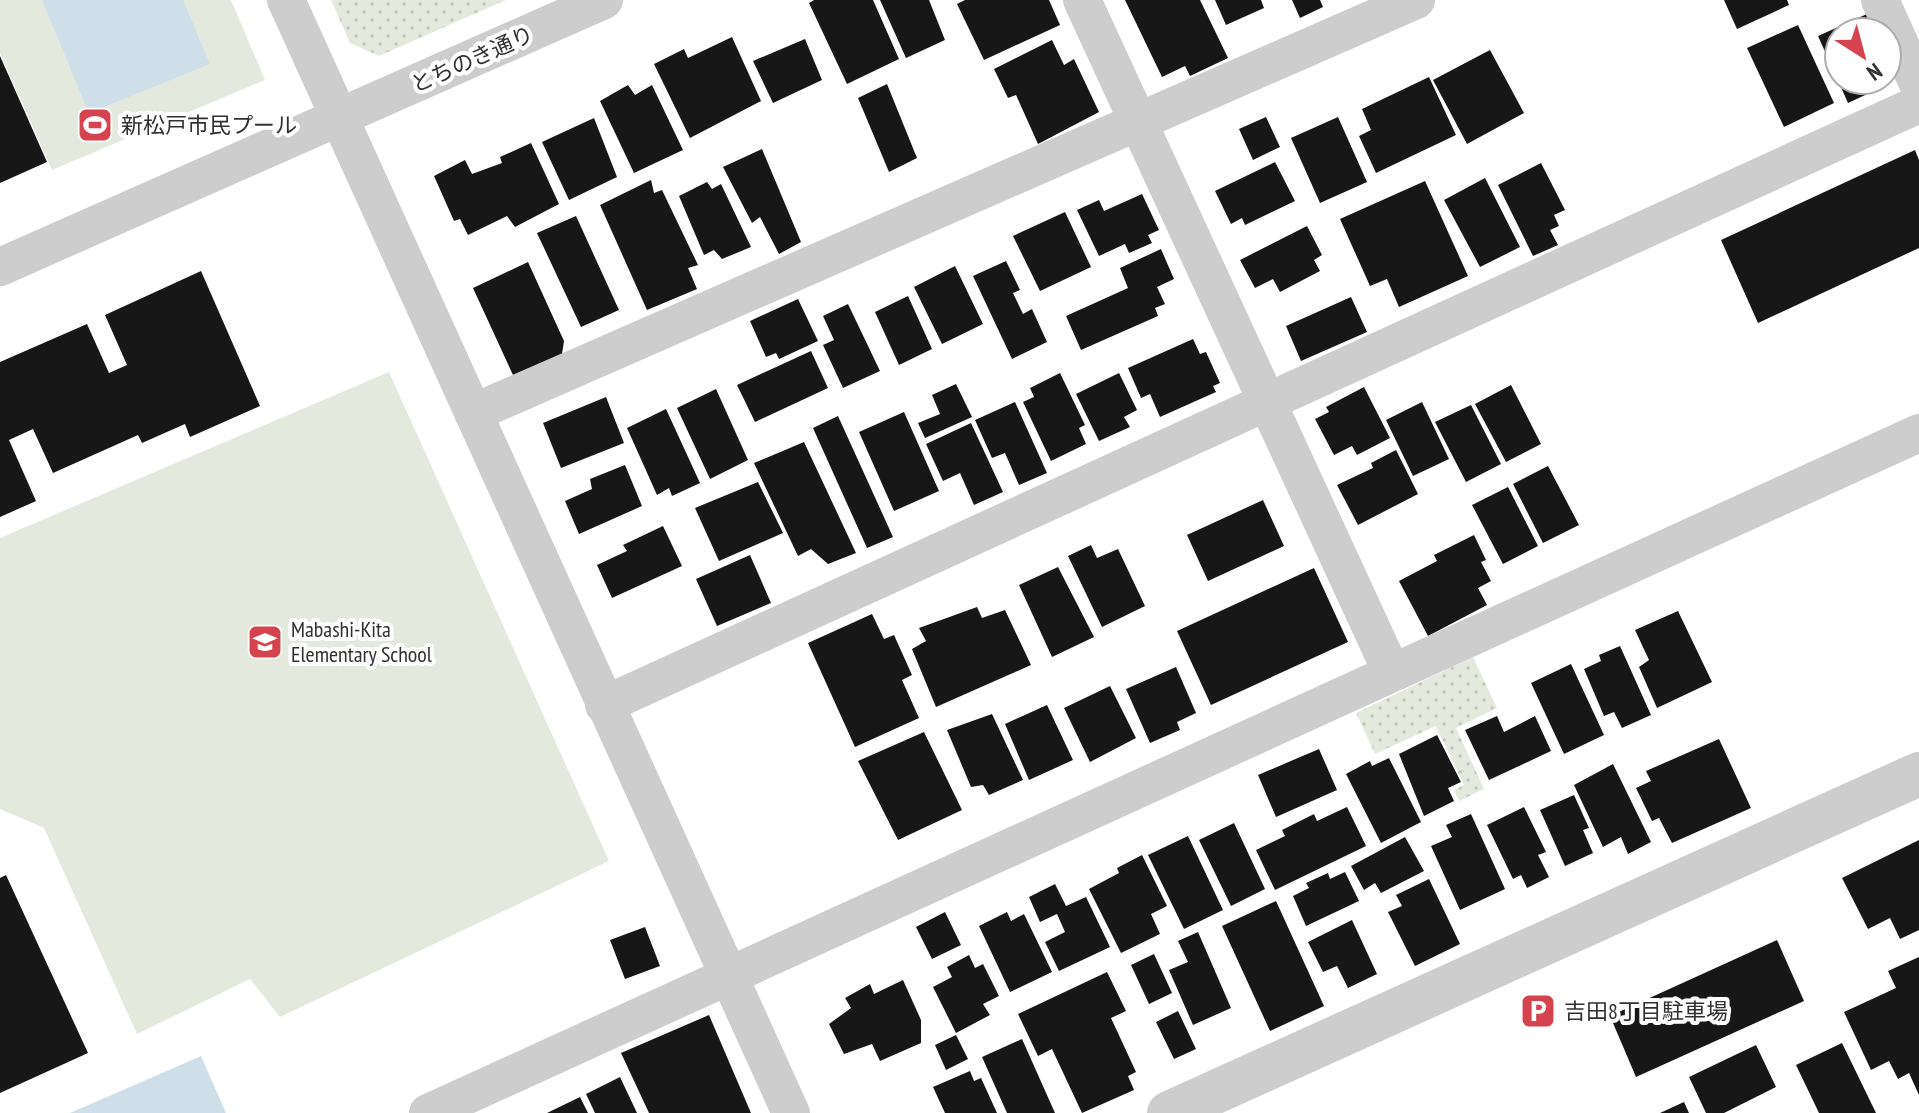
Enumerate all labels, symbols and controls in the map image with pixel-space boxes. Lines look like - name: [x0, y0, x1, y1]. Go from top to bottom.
- north arrow: [1823, 16, 1903, 96]
- street label: とちのき通り: [406, 19, 538, 99]
- text: N: [1862, 57, 1888, 87]
- sports icon: 新松戸市民プール: [76, 106, 114, 144]
- place label: 新松戸市民プール: [121, 111, 297, 139]
- place label: Mabashi-Kita Elementary School: [291, 615, 433, 668]
- school or university icon: Mabashi-Kita Elementary School: [246, 623, 284, 661]
- parking icon: 吉田8丁目駐車場: [1519, 992, 1557, 1030]
- place label: 吉田8丁目駐車場: [1564, 997, 1728, 1025]

